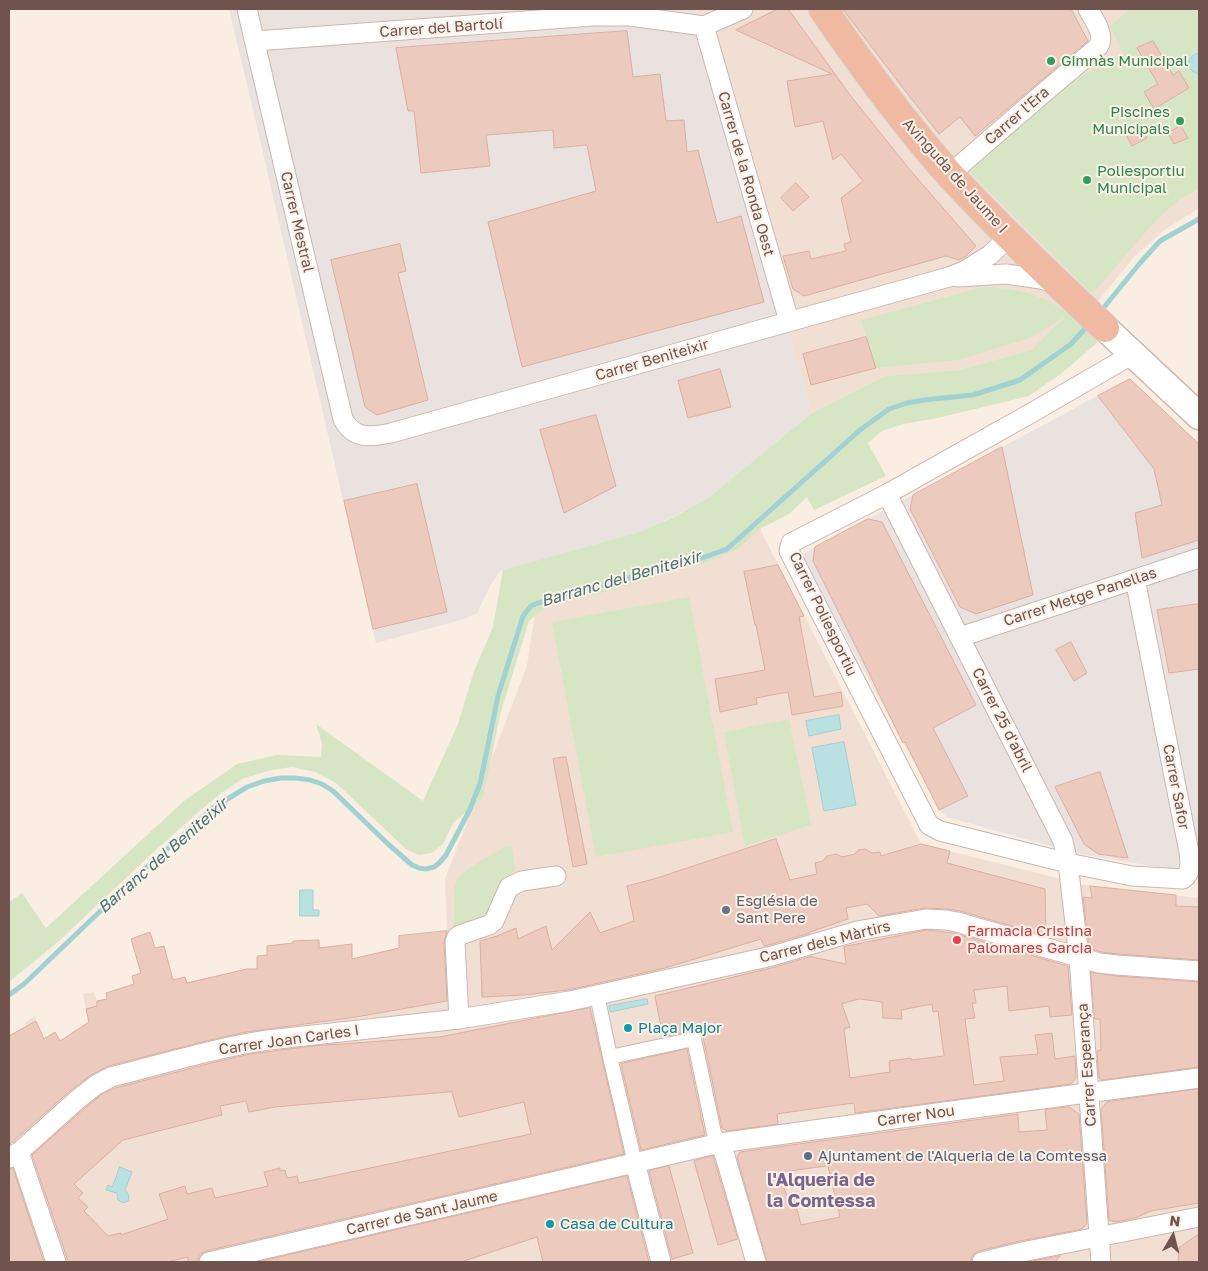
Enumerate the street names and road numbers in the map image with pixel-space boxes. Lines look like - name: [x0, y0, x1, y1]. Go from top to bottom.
- street label: Carrer del Bartolí: [379, 15, 503, 41]
- street label: Carrer l'Era: [981, 83, 1053, 149]
- street label: Carrer de la Ronda Oest: [714, 89, 778, 259]
- street label: Avinguda de Jaume I: [899, 115, 1011, 237]
- street label: Carrer Mestral: [277, 170, 317, 274]
- street label: Carrer Beniteixir: [593, 335, 711, 385]
- street label: Carrer Poliesportiu: [785, 549, 861, 679]
- street label: Carrer Metge Panellas: [1001, 564, 1159, 630]
- street label: Carrer 25 d'abril: [968, 665, 1036, 775]
- street label: Carrer Safor: [1159, 743, 1193, 831]
- street label: Carrer dels Màrtirs: [758, 917, 892, 967]
- street label: Carrer Esperança: [1074, 1003, 1100, 1127]
- street label: Carrer Joan Carles I: [218, 1021, 360, 1059]
- street label: Carrer Nou: [876, 1102, 956, 1130]
- street label: Carrer de Sant Jaume: [344, 1187, 500, 1239]

